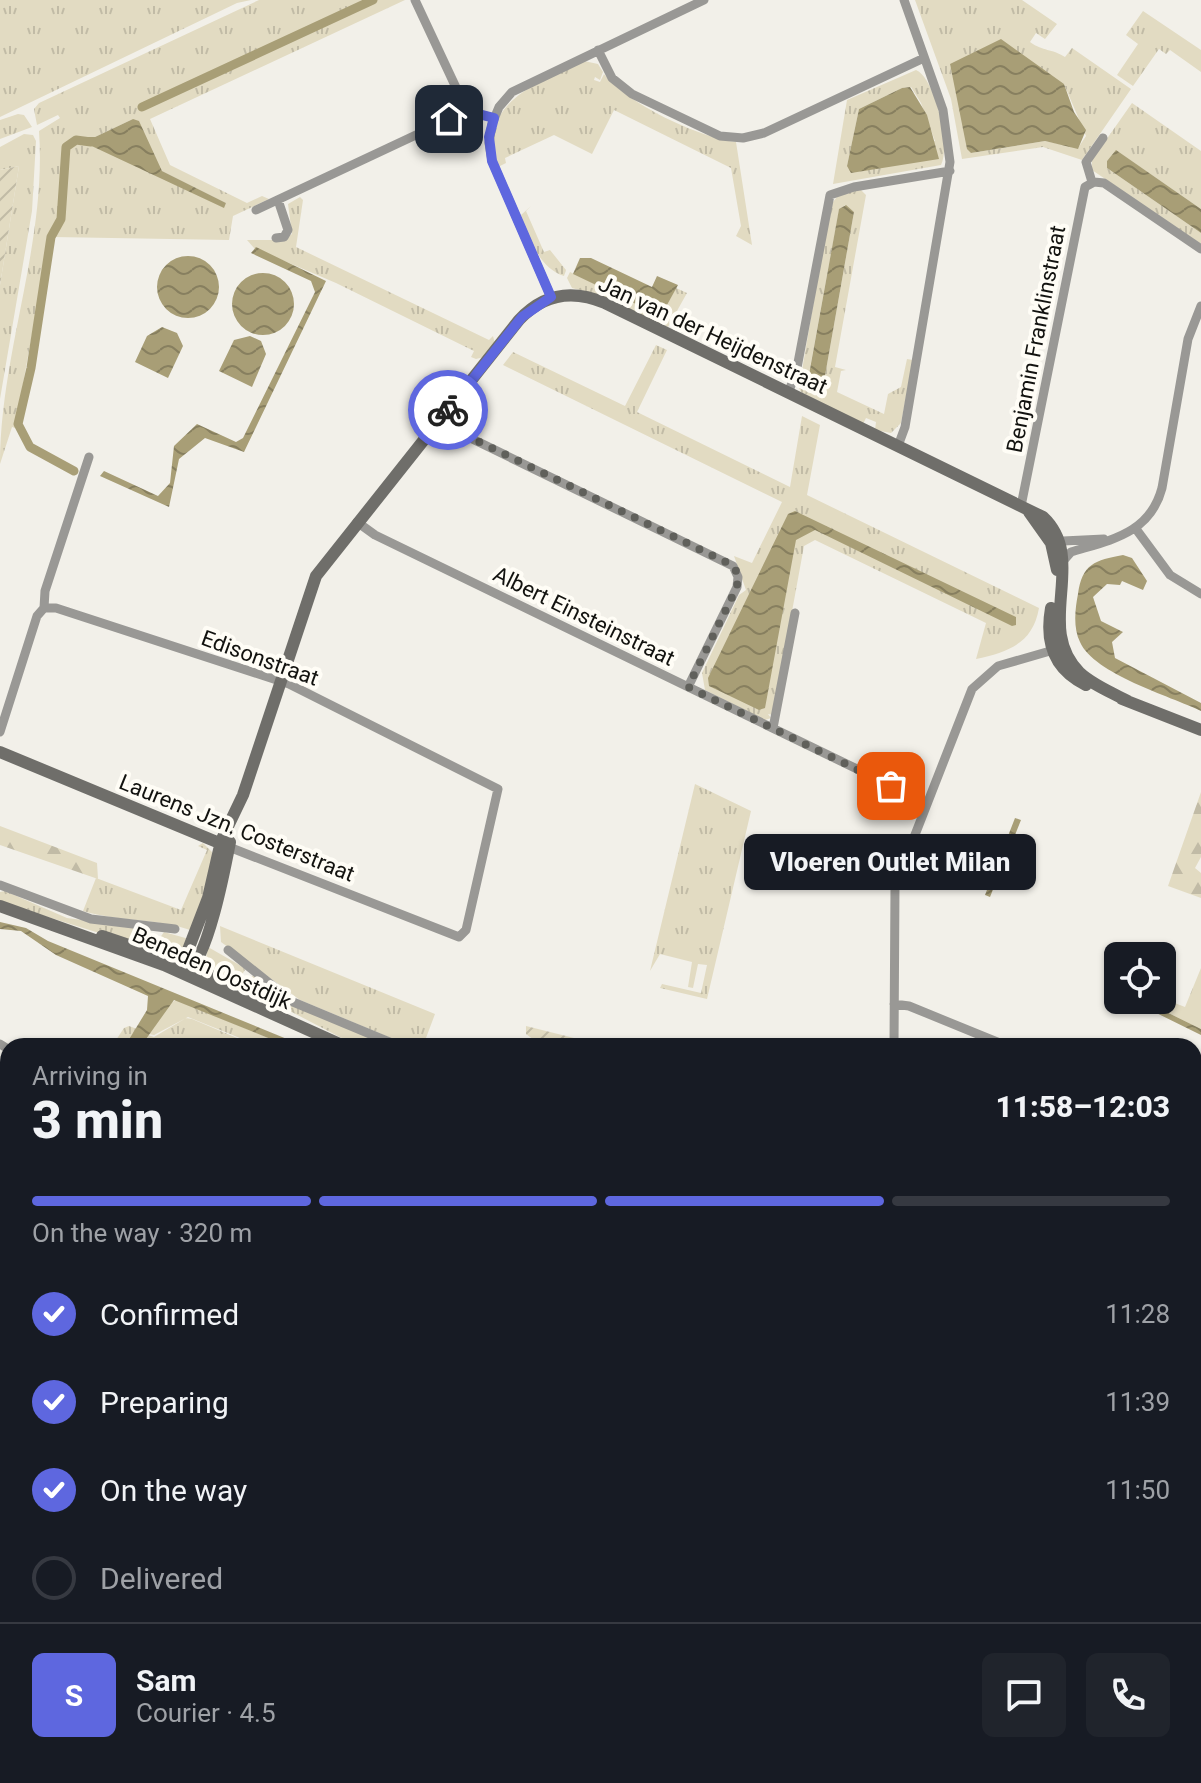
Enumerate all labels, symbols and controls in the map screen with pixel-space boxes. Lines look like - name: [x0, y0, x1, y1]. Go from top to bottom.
- pin: [415, 85, 483, 153]
- icon: home: [427, 97, 471, 141]
- street label: Benjamin Franklinstraat: [1002, 223, 1070, 455]
- street label: Jan van der Heijdenstraat: [595, 271, 831, 399]
- courier: [408, 370, 488, 450]
- icon: bike: [426, 388, 470, 432]
- street label: Albert Einsteinstraat: [489, 561, 679, 671]
- street label: Edisonstraat: [198, 625, 322, 691]
- pin: [857, 752, 925, 820]
- icon: bag: [869, 764, 913, 808]
- street label: Laurens Jzn. Costerstraat: [116, 769, 358, 887]
- callout: Vloeren Outlet Milan: [745, 834, 1037, 890]
- text: Vloeren Outlet Milan: [770, 847, 1010, 877]
- street label: Beneden Oostdijk: [129, 922, 296, 1015]
- map controls: [1104, 942, 1176, 1014]
- button: locate: [1104, 942, 1176, 1014]
- text: Arriving in: [32, 1061, 148, 1091]
- text: 11:58–12:03: [995, 1089, 1170, 1124]
- text: 3 min: [32, 1090, 163, 1151]
- text: On the way · 320 m: [32, 1218, 252, 1248]
- icon: check: [32, 1292, 76, 1336]
- text: Confirmed: [100, 1297, 239, 1332]
- text: 11:28: [1105, 1299, 1170, 1329]
- icon: check: [32, 1380, 76, 1424]
- text: Preparing: [100, 1385, 229, 1420]
- text: 11:39: [1105, 1387, 1170, 1417]
- icon: check: [32, 1468, 76, 1512]
- text: On the way: [100, 1473, 247, 1508]
- text: 11:50: [1105, 1475, 1170, 1505]
- text: Delivered: [100, 1561, 223, 1596]
- button: chat: [982, 1653, 1066, 1737]
- button: phone: [1086, 1653, 1170, 1737]
- text: Sam: [136, 1663, 197, 1698]
- text: S: [65, 1678, 83, 1713]
- text: Courier · 4.5: [136, 1698, 276, 1728]

